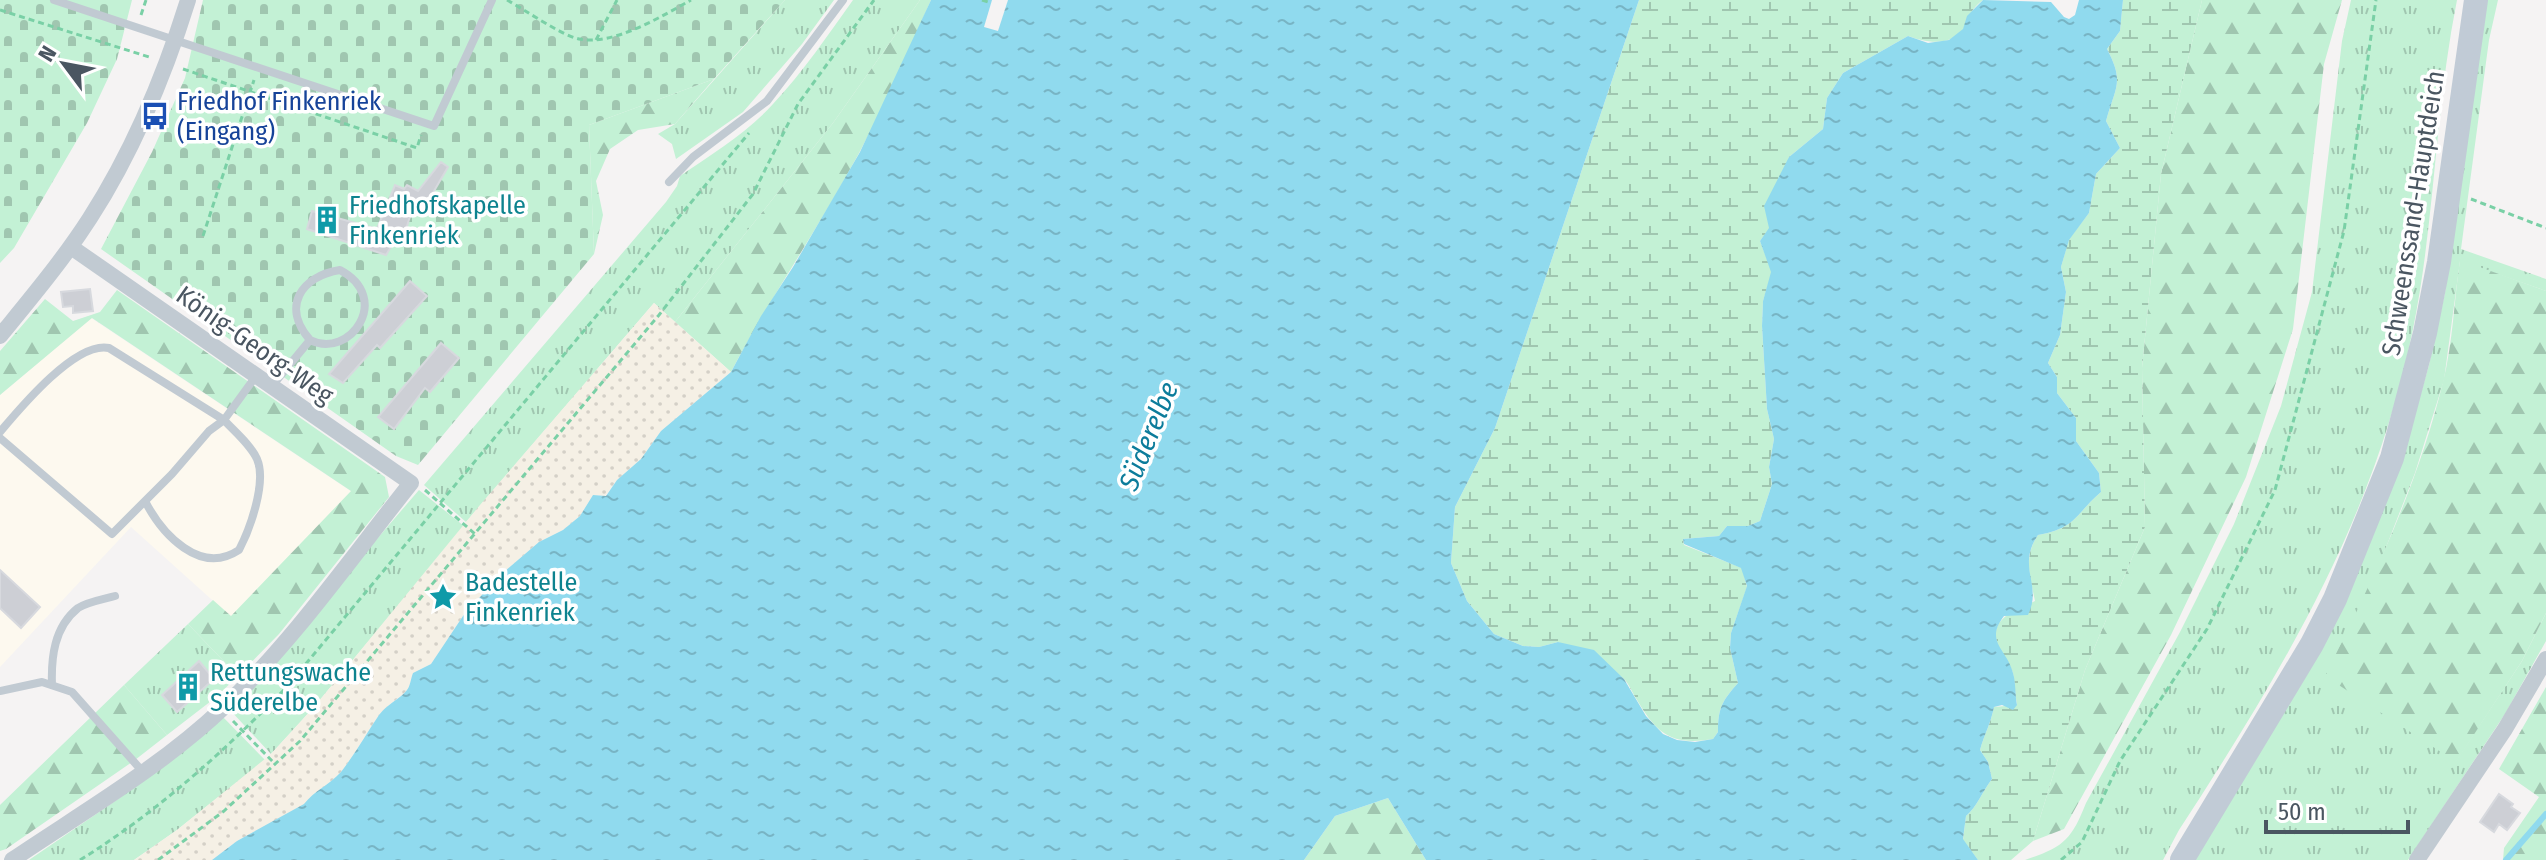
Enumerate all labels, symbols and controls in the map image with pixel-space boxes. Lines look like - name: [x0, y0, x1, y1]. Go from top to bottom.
- north arrow: [24, 24, 104, 104]
- text: N: [33, 41, 62, 66]
- street label: Schweenssand-Hauptdeich: [2376, 68, 2451, 358]
- place label: Friedhof Finkenriek (Eingang): [177, 86, 382, 147]
- bus stop icon: Friedhof Finkenriek (Eingang): [140, 101, 170, 131]
- place label: Friedhofskapelle Finkenriek: [349, 190, 526, 251]
- building icon: Friedhofskapelle Finkenriek: [312, 205, 342, 235]
- street label: König-Georg-Weg: [170, 280, 340, 412]
- water label: Süderelbe: [1111, 377, 1185, 496]
- place label: Badestelle Finkenriek: [465, 567, 577, 628]
- place icon: Badestelle Finkenriek: [428, 582, 458, 612]
- place label: Rettungswache Süderelbe: [210, 657, 371, 718]
- building icon: Rettungswache Süderelbe: [173, 672, 203, 702]
- scale bar: [2266, 784, 2408, 834]
- text: 50 m: [2278, 798, 2326, 826]

